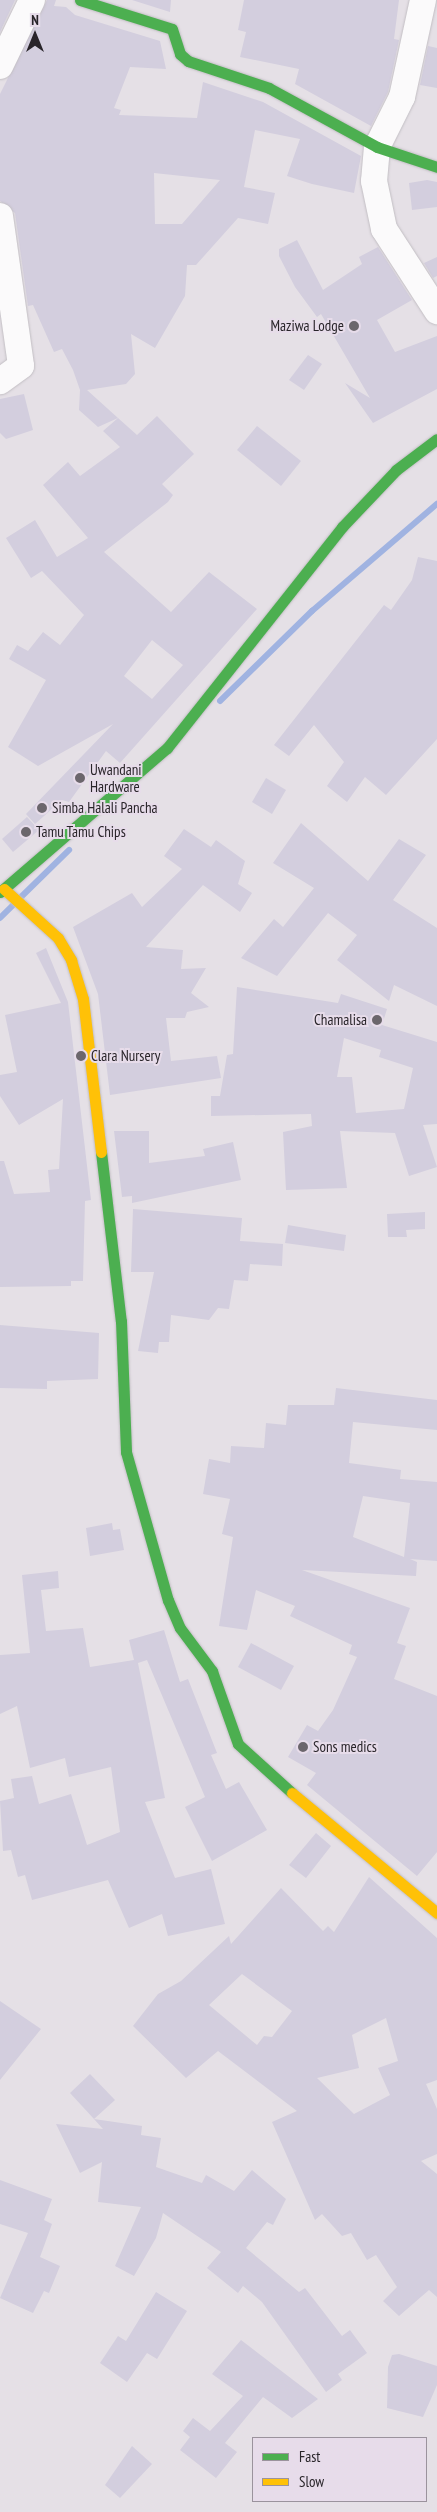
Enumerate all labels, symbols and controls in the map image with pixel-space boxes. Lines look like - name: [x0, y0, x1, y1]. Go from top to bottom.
- north arrow: [10, 10, 60, 60]
- text: N: [31, 11, 39, 29]
- place label: Maziwa Lodge: [271, 317, 344, 335]
- marker: Maziwa Lodge: [348, 320, 360, 332]
- place label: Uwandani Hardware: [90, 760, 142, 795]
- marker: Uwandani Hardware: [74, 772, 86, 784]
- place label: Simba Halali Pancha: [52, 799, 157, 817]
- marker: Simba Halali Pancha: [36, 802, 48, 814]
- place label: Tamu Tamu Chips: [36, 823, 126, 841]
- marker: Tamu Tamu Chips: [20, 826, 32, 838]
- place label: Chamalisa: [314, 1011, 367, 1029]
- marker: Chamalisa: [371, 1014, 383, 1026]
- place label: Clara Nursery: [91, 1047, 160, 1065]
- marker: Clara Nursery: [75, 1050, 87, 1062]
- place label: Sons medics: [313, 1738, 377, 1756]
- marker: Sons medics: [297, 1741, 309, 1753]
- legend: [252, 2437, 427, 2502]
- text: Fast: [299, 2447, 320, 2466]
- text: Slow: [299, 2472, 324, 2491]

